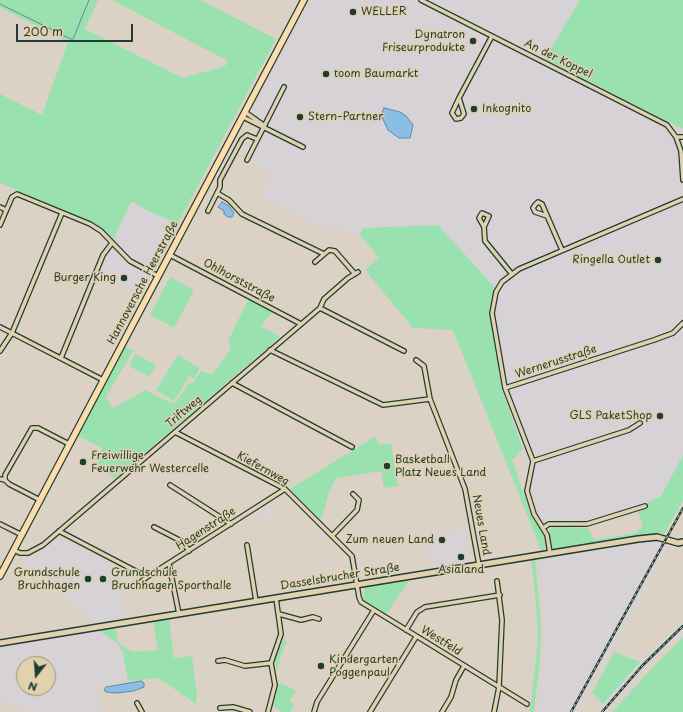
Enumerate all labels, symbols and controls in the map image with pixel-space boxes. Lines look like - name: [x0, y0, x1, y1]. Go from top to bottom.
- place label: WELLER: [361, 5, 407, 19]
- marker: WELLER: [348, 7, 358, 17]
- scale bar: [18, 16, 135, 42]
- text: 200 m: [23, 22, 63, 40]
- place label: Dynatron Friseurprodukte: [382, 28, 465, 54]
- marker: Dynatron Friseurprodukte: [468, 36, 478, 46]
- street label: An der Koppel: [522, 37, 594, 81]
- place label: toom Baumarkt: [334, 67, 418, 81]
- marker: toom Baumarkt: [321, 69, 331, 79]
- place label: Inkognito: [482, 102, 531, 116]
- marker: Inkognito: [469, 104, 479, 114]
- place label: Stern-Partner: [308, 110, 383, 124]
- marker: Stern-Partner: [295, 112, 305, 122]
- street label: Hannoversche Heerstraße: [105, 219, 181, 347]
- place label: Ringella Outlet: [572, 253, 650, 267]
- marker: Ringella Outlet: [653, 255, 663, 265]
- street label: Ohlhorststraße: [201, 257, 277, 305]
- place label: Burger King: [53, 271, 116, 285]
- marker: Burger King: [119, 273, 129, 283]
- street label: Wernerusstraße: [514, 343, 598, 381]
- street label: Triftweg: [163, 393, 205, 431]
- place label: GLS PaketShop: [570, 409, 652, 423]
- marker: GLS PaketShop: [655, 411, 665, 421]
- place label: Freiwillige Feuerwehr Westercelle: [91, 449, 209, 475]
- street label: Kiefernweg: [235, 449, 291, 489]
- place label: Basketball Platz Neues Land: [395, 453, 486, 479]
- marker: Freiwillige Feuerwehr Westercelle: [78, 457, 88, 467]
- marker: Basketball Platz Neues Land: [382, 461, 392, 471]
- street label: Neues Land: [469, 494, 493, 556]
- street label: Hagenstraße: [174, 505, 238, 553]
- place label: Zum neuen Land: [346, 533, 434, 547]
- marker: Zum neuen Land: [437, 535, 447, 545]
- marker: Asialand: [456, 552, 466, 562]
- street label: Dasselsbrucher Straße: [279, 561, 401, 593]
- place label: Asialand: [438, 563, 484, 577]
- place label: Grundschule Bruchhagen: [14, 566, 80, 592]
- place label: Grundschule Bruchhagen Sporthalle: [111, 566, 231, 592]
- marker: Grundschule Bruchhagen: [83, 574, 93, 584]
- marker: Grundschule Bruchhagen Sporthalle: [98, 574, 108, 584]
- street label: Westfeld: [418, 623, 464, 659]
- place label: Kindergarten Poggenpaul: [329, 653, 398, 679]
- north arrow: [16, 656, 56, 696]
- marker: Kindergarten Poggenpaul: [316, 661, 326, 671]
- text: N: [26, 678, 39, 696]

